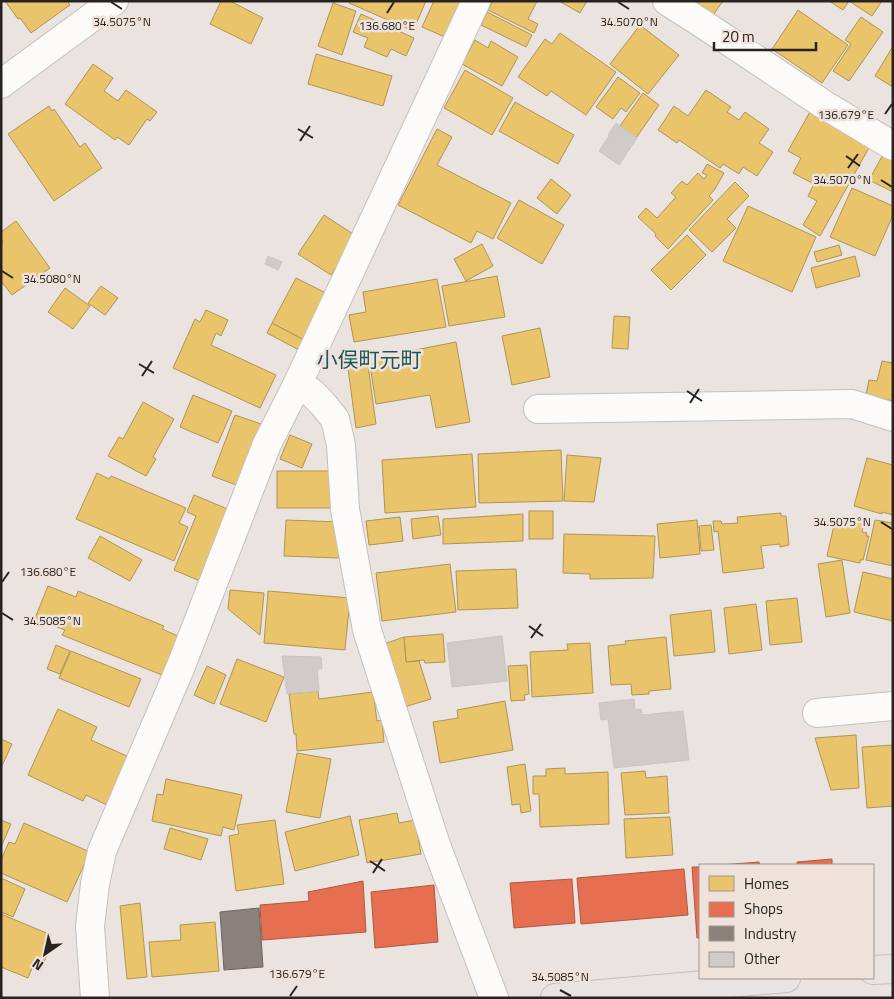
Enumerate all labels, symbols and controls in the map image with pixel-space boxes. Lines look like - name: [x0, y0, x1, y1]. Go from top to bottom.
- text: 34.5075°N: [93, 12, 151, 31]
- text: 34.5070°N: [600, 12, 658, 31]
- text: 136.680°E: [359, 16, 415, 35]
- scale bar: [714, 20, 816, 52]
- text: 20 m: [722, 25, 755, 48]
- text: 136.679°E: [818, 105, 874, 124]
- text: 34.5070°N: [813, 170, 871, 189]
- text: 34.5080°N: [23, 269, 81, 288]
- district label: 小俣町元町: [317, 343, 422, 375]
- text: 34.5075°N: [813, 512, 871, 531]
- text: 136.680°E: [20, 562, 76, 581]
- text: 34.5085°N: [23, 611, 81, 630]
- legend: [699, 864, 874, 979]
- text: Homes: [744, 872, 789, 895]
- text: Shops: [744, 897, 783, 920]
- text: Industry: [744, 922, 796, 945]
- north arrow: [20, 929, 70, 979]
- text: Other: [744, 947, 780, 970]
- text: N: [28, 954, 47, 977]
- text: 136.679°E: [269, 964, 325, 983]
- text: 34.5085°N: [531, 967, 589, 986]

